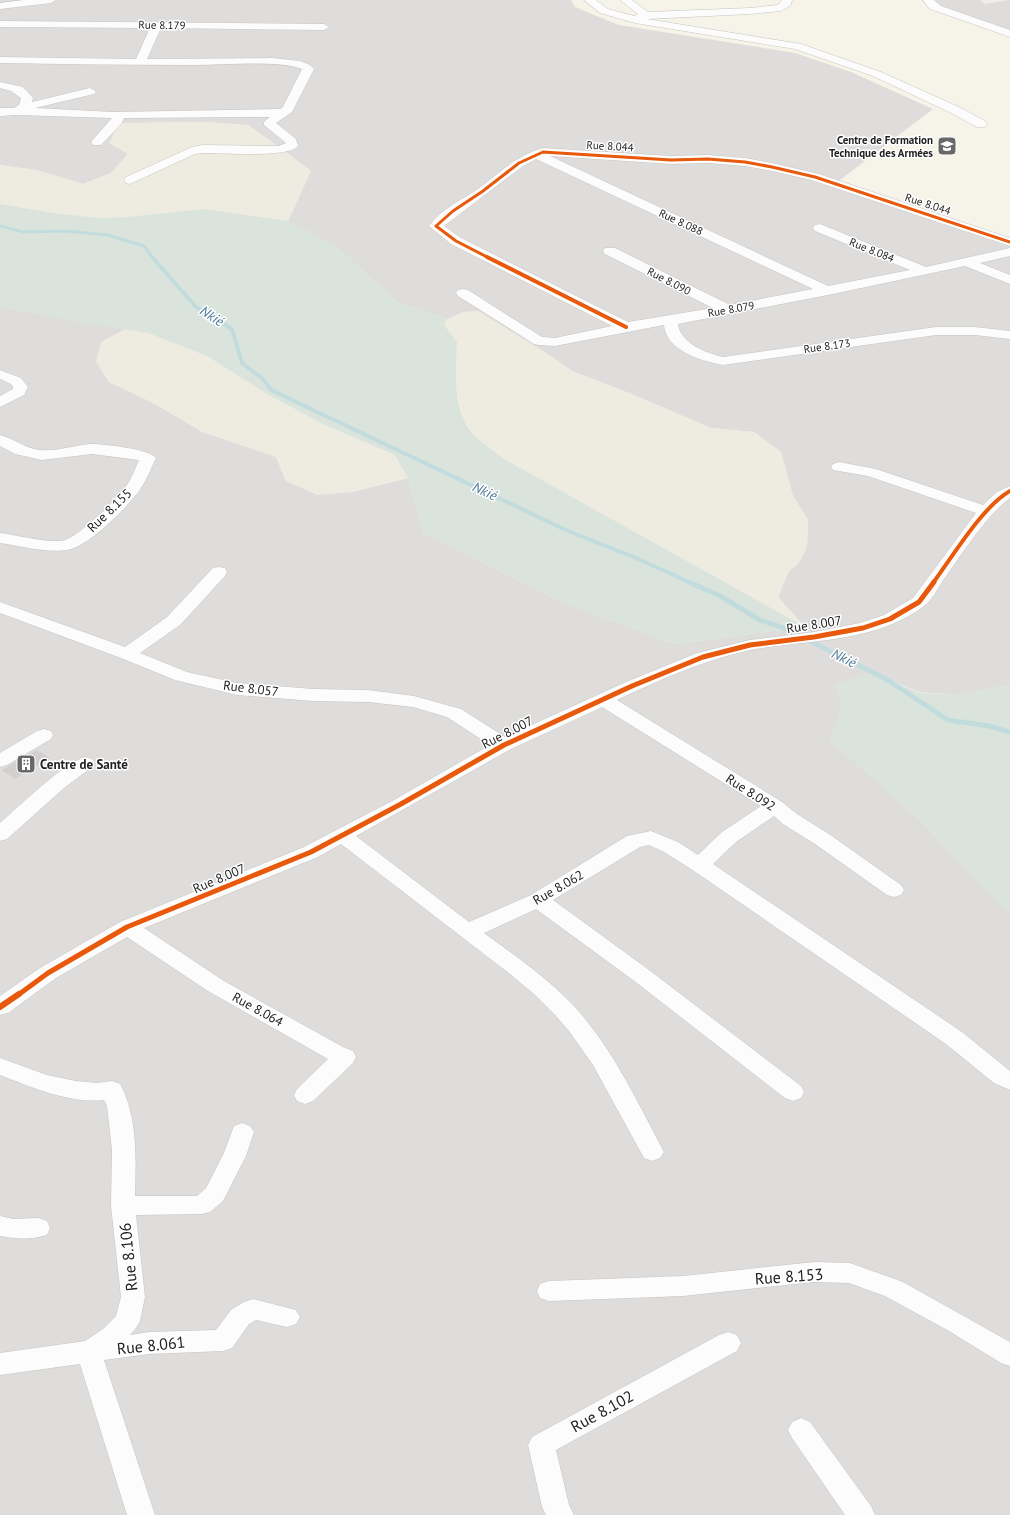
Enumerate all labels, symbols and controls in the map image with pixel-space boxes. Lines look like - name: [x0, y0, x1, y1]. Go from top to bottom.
- street label: Rue 8.179: [138, 18, 186, 32]
- place label: Centre de Formation Technique des Armées: [829, 133, 933, 160]
- school or university icon: Centre de Formation Technique des Armées: [936, 135, 958, 157]
- street label: Rue 8.044: [586, 138, 634, 154]
- street label: Rue 8.044: [903, 190, 953, 218]
- street label: Rue 8.088: [657, 206, 705, 238]
- street label: Rue 8.084: [847, 235, 897, 265]
- street label: Rue 8.090: [645, 264, 693, 298]
- street label: Rue 8.079: [707, 298, 755, 320]
- water label: Nkié: [196, 302, 228, 331]
- street label: Rue 8.173: [803, 336, 851, 356]
- water label: Nkié: [470, 477, 501, 505]
- street label: Rue 8.155: [83, 485, 135, 536]
- street label: Rue 8.007: [785, 612, 843, 637]
- water label: Nkié: [829, 644, 860, 672]
- street label: Rue 8.057: [222, 677, 280, 700]
- street label: Rue 8.007: [479, 712, 536, 753]
- building icon: Centre de Santé: [15, 753, 37, 775]
- place label: Centre de Santé: [40, 756, 128, 773]
- street label: Rue 8.092: [723, 770, 779, 815]
- street label: Rue 8.007: [190, 860, 248, 897]
- street label: Rue 8.062: [530, 866, 587, 909]
- street label: Rue 8.064: [229, 988, 286, 1030]
- street label: Rue 8.106: [114, 1222, 142, 1292]
- street label: Rue 8.153: [754, 1264, 824, 1288]
- street label: Rue 8.061: [116, 1331, 186, 1359]
- street label: Rue 8.102: [567, 1386, 637, 1436]

